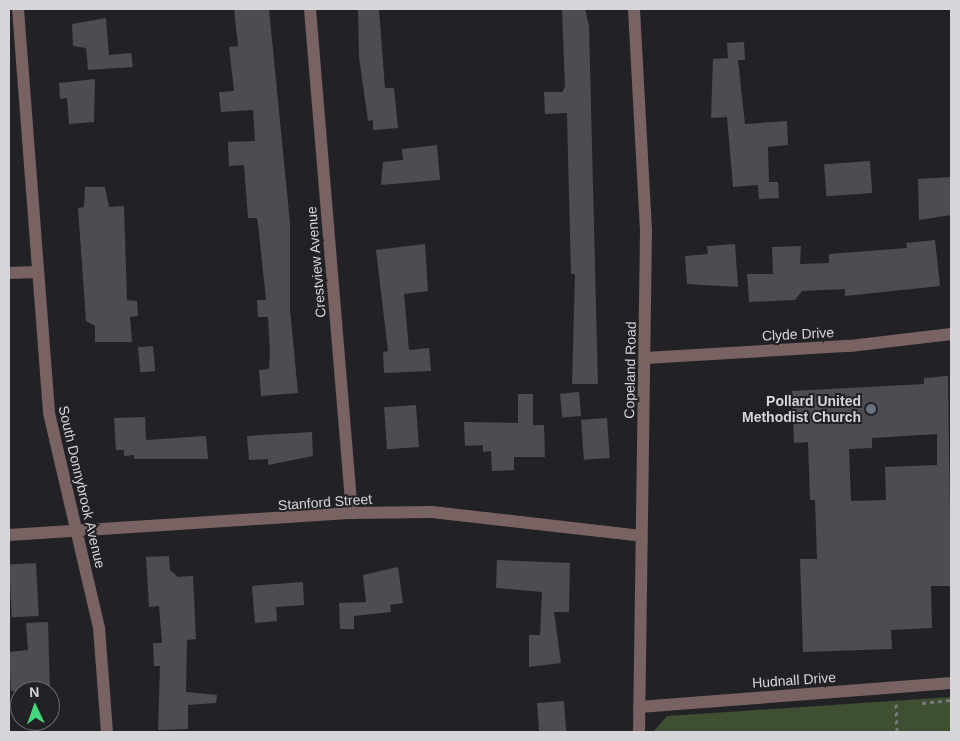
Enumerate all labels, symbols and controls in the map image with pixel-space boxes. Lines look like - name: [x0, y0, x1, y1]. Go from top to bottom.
- street label: Crestview Avenue: [303, 205, 329, 319]
- street label: Copeland Road: [621, 321, 639, 419]
- street label: Clyde Drive: [761, 324, 835, 344]
- place label: Pollard United Methodist Church: [742, 393, 861, 426]
- marker: Pollard United Methodist Church: [865, 403, 877, 415]
- street label: South Donnybrook Avenue: [55, 404, 109, 570]
- street label: Stanford Street: [277, 490, 373, 514]
- street label: Hudnall Drive: [751, 669, 837, 691]
- north arrow: [10, 681, 60, 731]
- text: N: [29, 684, 40, 700]

